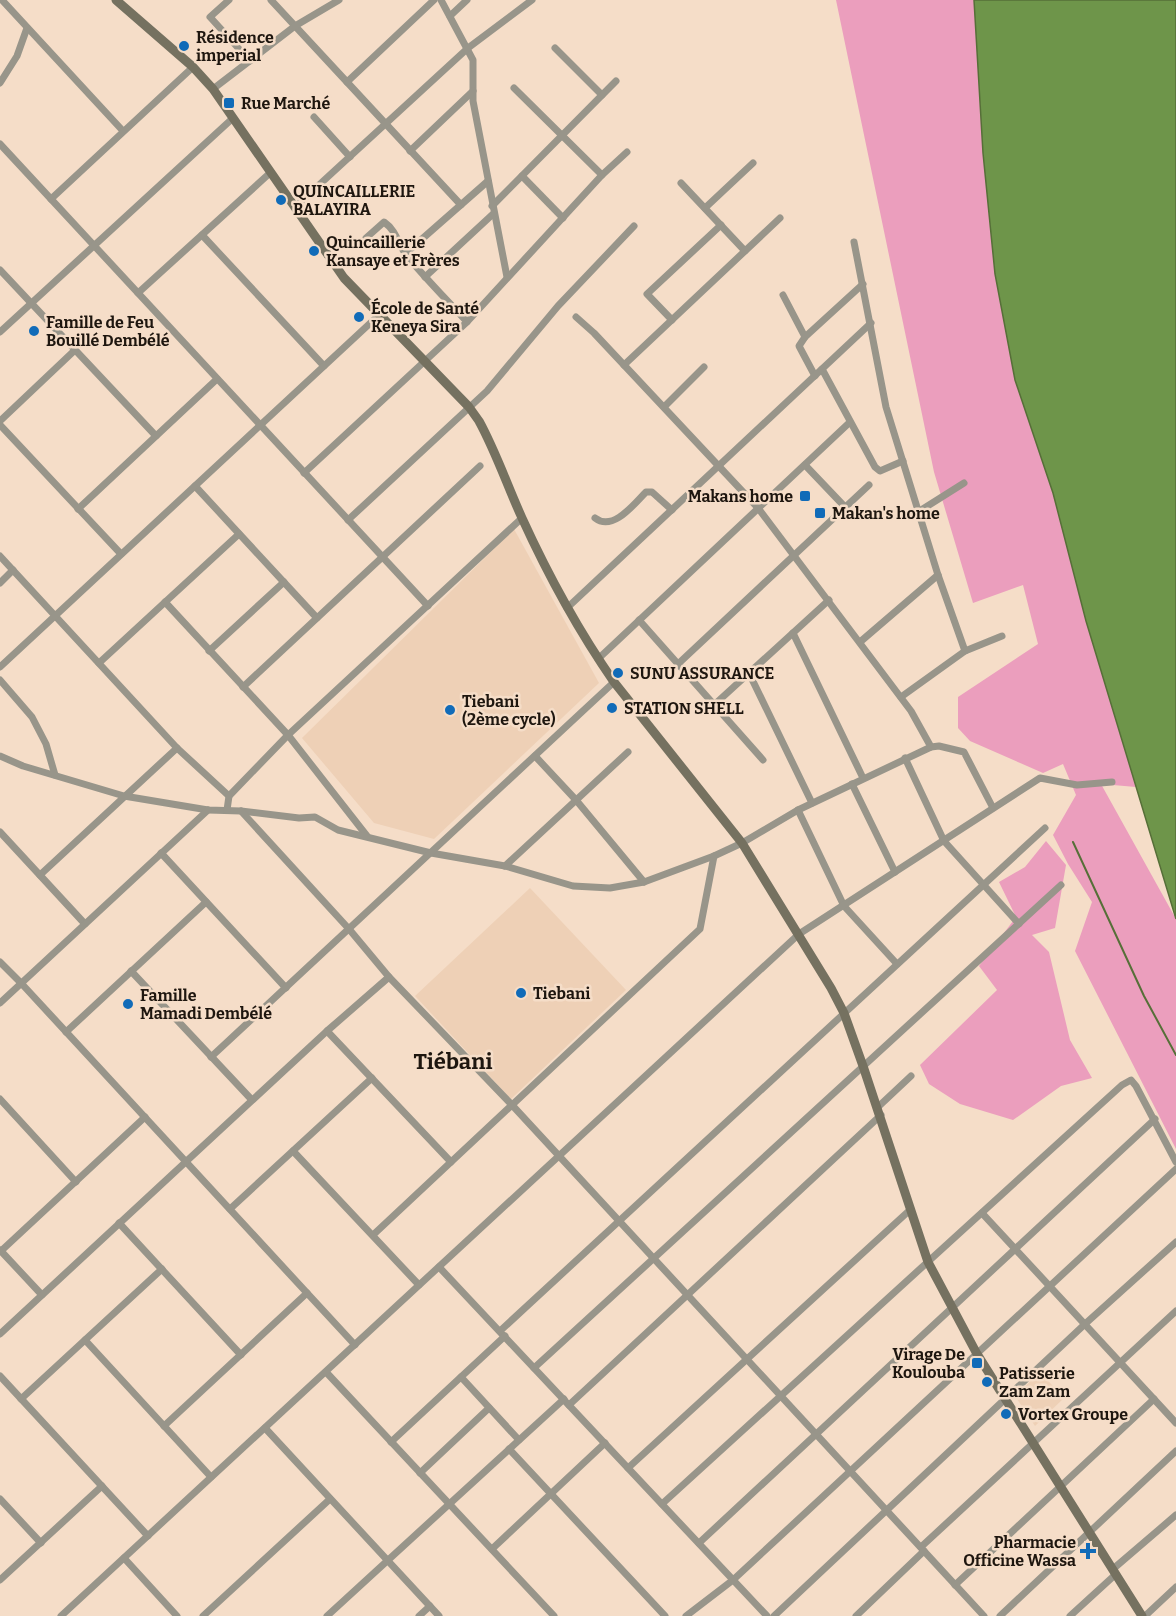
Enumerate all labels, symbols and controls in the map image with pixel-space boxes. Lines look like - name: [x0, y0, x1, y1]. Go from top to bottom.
- place label: Résidence imperial: [196, 28, 274, 65]
- marker: Résidence imperial: [177, 39, 191, 53]
- place label: Rue Marché: [241, 94, 330, 113]
- marker: Rue Marché: [222, 96, 236, 110]
- place label: QUINCAILLERIE BALAYIRA: [293, 182, 415, 219]
- marker: QUINCAILLERIE BALAYIRA: [274, 193, 288, 207]
- place label: Quincaillerie Kansaye et Frères: [326, 233, 460, 270]
- marker: Quincaillerie Kansaye et Frères: [307, 244, 321, 258]
- place label: École de Santé Keneya Sira: [371, 297, 479, 336]
- marker: École de Santé Keneya Sira: [352, 310, 366, 324]
- place label: Famille de Feu Bouillé Dembélé: [46, 313, 170, 350]
- marker: Famille de Feu Bouillé Dembélé: [27, 324, 41, 338]
- place label: Makans home: [688, 487, 793, 506]
- marker: Makans home: [798, 489, 812, 503]
- place label: Makan's home: [832, 504, 940, 523]
- marker: Makan's home: [813, 506, 827, 520]
- place label: SUNU ASSURANCE: [630, 664, 774, 683]
- marker: SUNU ASSURANCE: [611, 666, 625, 680]
- place label: Tiebani (2ème cycle): [462, 692, 555, 729]
- place label: STATION SHELL: [624, 699, 744, 718]
- marker: STATION SHELL: [605, 701, 619, 715]
- marker: Tiebani (2ème cycle): [443, 703, 457, 717]
- place label: Tiebani: [533, 984, 590, 1003]
- place label: Famille Mamadi Dembélé: [140, 986, 272, 1023]
- marker: Tiebani: [514, 986, 528, 1000]
- marker: Famille Mamadi Dembélé: [121, 997, 135, 1011]
- district label: Tiébani: [414, 1048, 492, 1075]
- place label: Virage De Koulouba: [892, 1345, 965, 1382]
- marker: Virage De Koulouba: [970, 1356, 984, 1370]
- place label: Patisserie Zam Zam: [999, 1364, 1075, 1401]
- marker: Patisserie Zam Zam: [980, 1375, 994, 1389]
- place label: Vortex Groupe: [1018, 1405, 1128, 1424]
- marker: Vortex Groupe: [999, 1407, 1013, 1421]
- place label: Pharmacie Officine Wassa: [963, 1533, 1076, 1570]
- marker: Pharmacie Officine Wassa: [1081, 1544, 1095, 1558]

